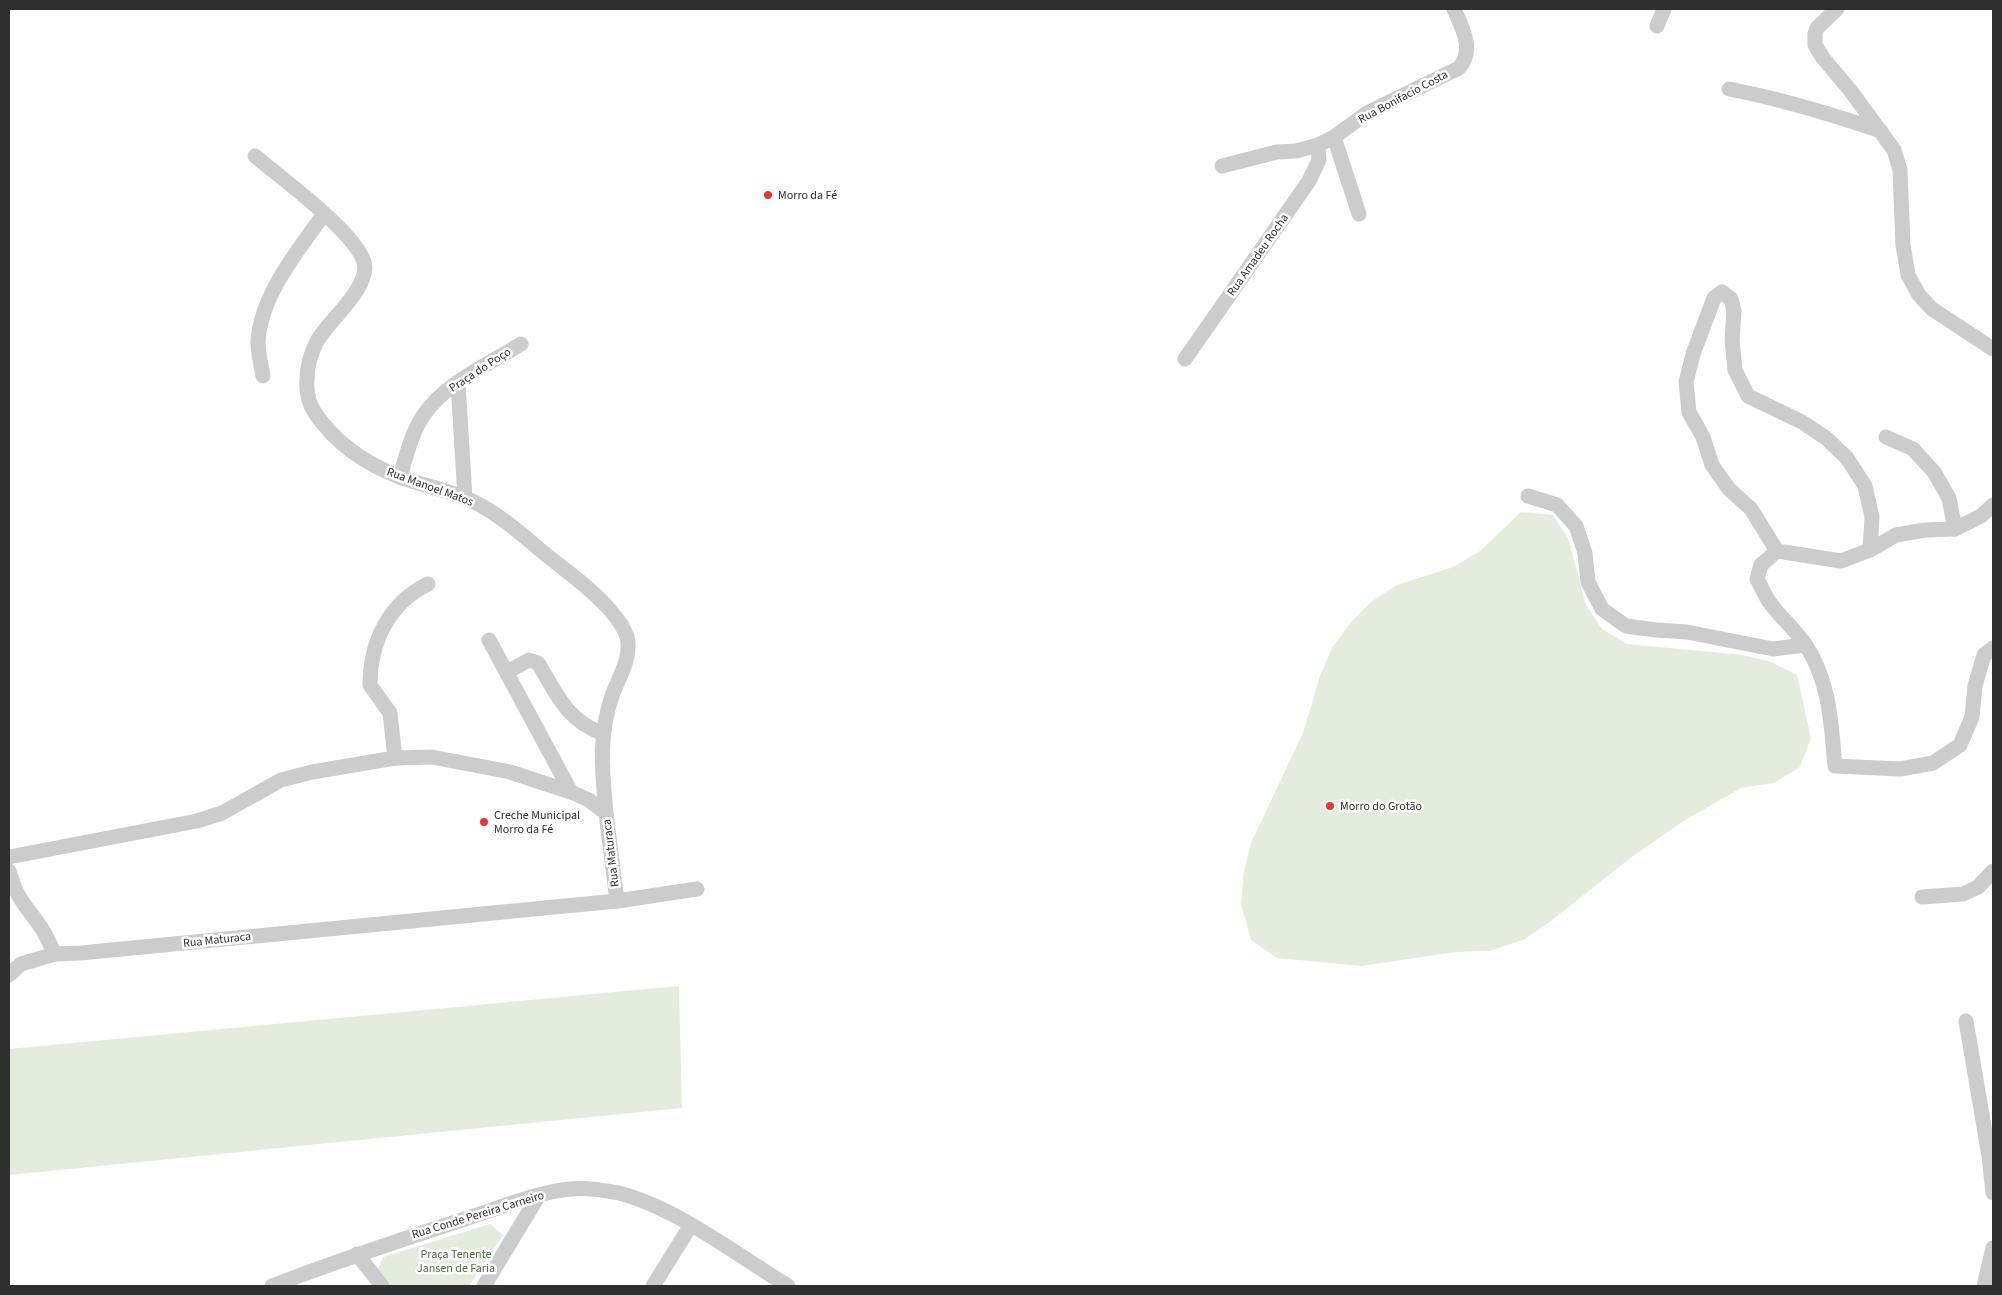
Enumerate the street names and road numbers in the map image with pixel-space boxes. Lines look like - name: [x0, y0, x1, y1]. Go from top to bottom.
- street label: Rua Bonifacio Costa: [1355, 66, 1451, 128]
- street label: Rua Amadeu Rocha: [1223, 210, 1293, 300]
- street label: Praça do Poço: [446, 344, 514, 396]
- street label: Rua Manoel Matos: [384, 463, 476, 511]
- street label: Rua Maturaca: [598, 818, 624, 888]
- street label: Rua Maturaca: [182, 928, 252, 952]
- street label: Rua Conde Pereira Carneiro: [410, 1187, 546, 1243]

